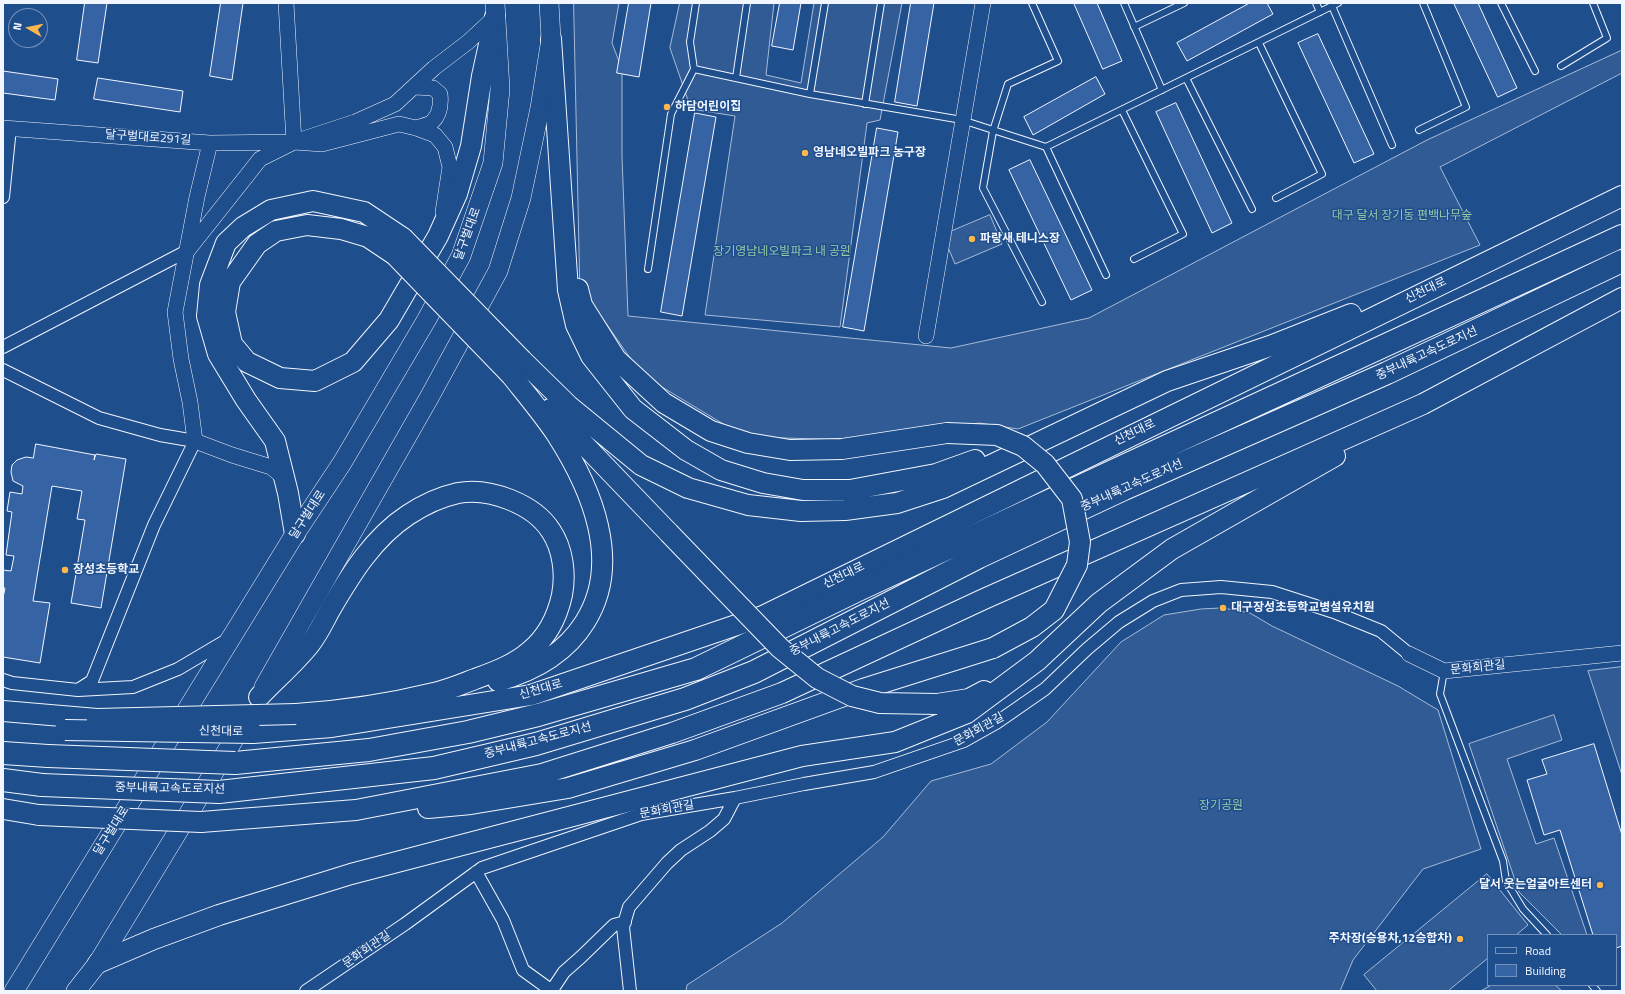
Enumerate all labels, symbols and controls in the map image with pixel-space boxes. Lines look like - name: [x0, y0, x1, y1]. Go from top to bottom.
- north arrow: [8, 8, 48, 48]
- text: N: [9, 21, 26, 31]
- place label: 하담어린이집: [675, 100, 741, 114]
- marker: 하담어린이집: [662, 102, 672, 112]
- street label: 달구벌대로291길: [104, 128, 192, 148]
- place label: 영남네오빌파크 농구장: [813, 146, 926, 160]
- marker: 영남네오빌파크 농구장: [800, 148, 810, 158]
- street label: 달구벌대로: [452, 206, 484, 262]
- park label: 대구 달서 장기동 편백나무숲: [1332, 209, 1472, 223]
- place label: 파랑새 테니스장: [980, 232, 1060, 246]
- marker: 파랑새 테니스장: [967, 234, 977, 244]
- park label: 장기영남네오빌파크 내 공원: [713, 245, 851, 259]
- street label: 신천대로: [1403, 275, 1449, 307]
- street label: 중부내륙고속도로지선: [1374, 324, 1480, 384]
- street label: 신천대로: [1112, 417, 1158, 449]
- street label: 중부내륙고속도로지선: [1079, 457, 1185, 515]
- street label: 달구벌대로: [287, 488, 329, 542]
- street label: 신천대로: [821, 560, 867, 592]
- place label: 장성초등학교: [73, 563, 139, 577]
- marker: 장성초등학교: [60, 565, 70, 575]
- street label: 중부내륙고속도로지선: [788, 597, 892, 659]
- place label: 대구장성초등학교병설유치원: [1231, 601, 1375, 615]
- marker: 대구장성초등학교병설유치원: [1218, 603, 1228, 613]
- street label: 문화회관길: [1450, 658, 1506, 678]
- street label: 신천대로: [518, 677, 564, 703]
- street label: 문화회관길: [951, 710, 1007, 750]
- street label: 중부내륙고속도로지선: [483, 720, 593, 762]
- street label: 신천대로: [199, 724, 243, 740]
- street label: 중부내륙고속도로지선: [115, 781, 225, 797]
- street label: 문화회관길: [639, 798, 695, 822]
- park label: 장기공원: [1199, 799, 1243, 813]
- street label: 달구벌대로: [91, 804, 133, 858]
- place label: 달서 웃는얼굴아트센터: [1479, 878, 1592, 892]
- marker: 달서 웃는얼굴아트센터: [1595, 880, 1605, 890]
- street label: 문화회관길: [340, 928, 394, 972]
- place label: 주차장(승용차,12승합차): [1329, 932, 1452, 946]
- marker: 주차장(승용차,12승합차): [1455, 934, 1465, 944]
- legend: [1487, 934, 1617, 986]
- text: Road: [1525, 941, 1551, 960]
- text: Building: [1525, 961, 1566, 980]

